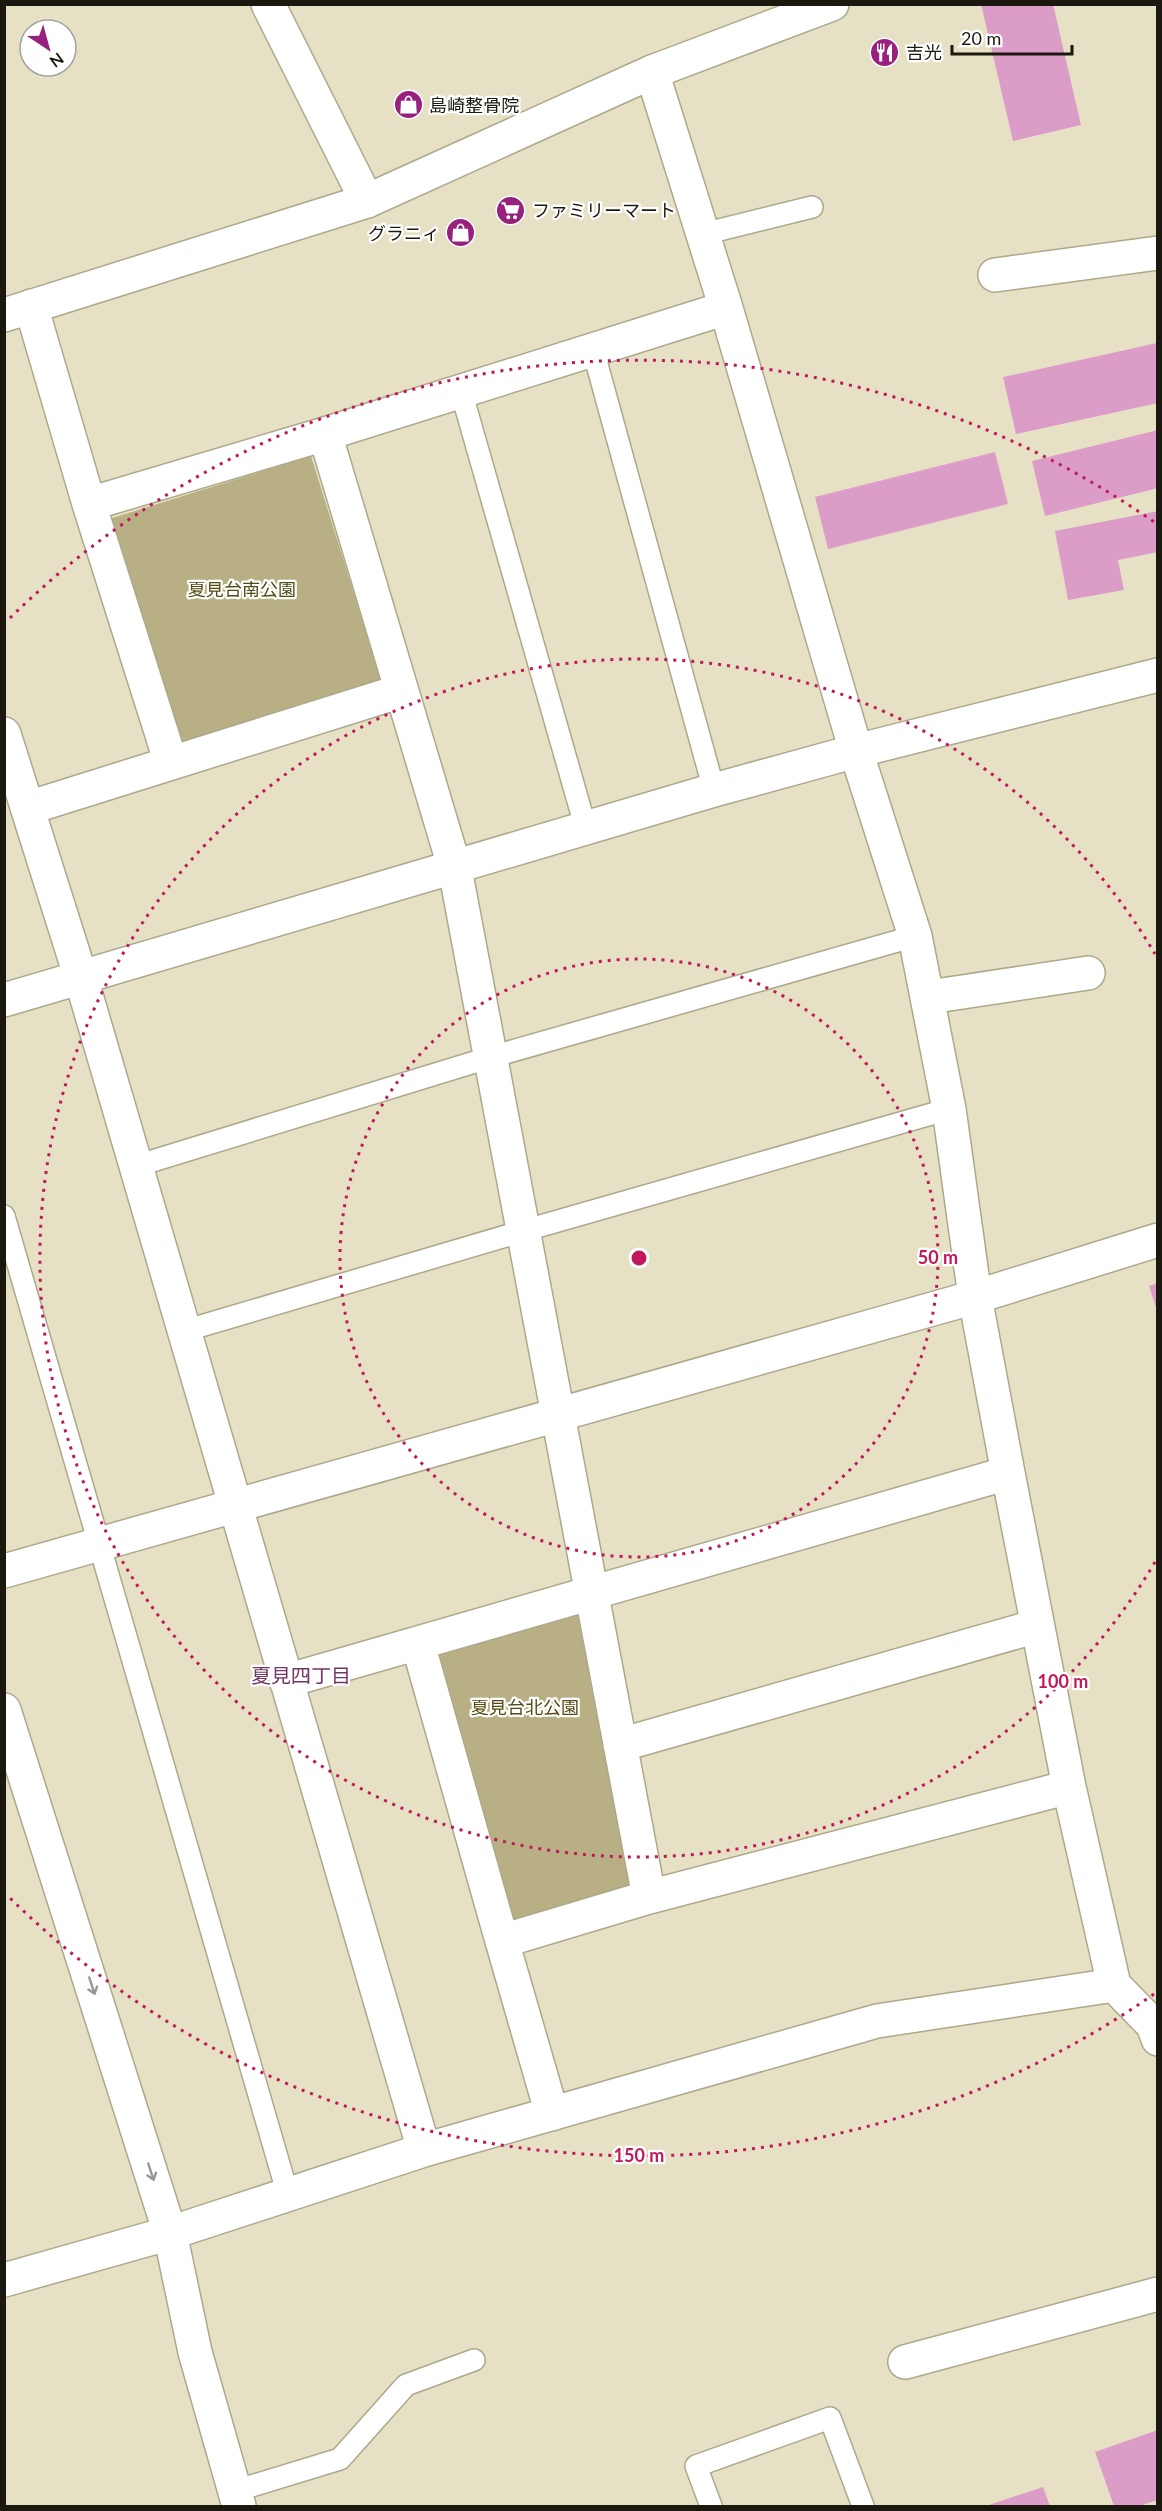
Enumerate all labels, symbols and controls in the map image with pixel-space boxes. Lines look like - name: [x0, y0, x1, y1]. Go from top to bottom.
- north arrow: [18, 18, 78, 78]
- scale bar: [952, 18, 1072, 56]
- text: 20 m: [961, 27, 1001, 49]
- restaurant icon: 吉光: [869, 36, 901, 68]
- place label: 吉光: [906, 41, 942, 63]
- text: N: [47, 49, 68, 72]
- shop icon: 島崎整骨院: [392, 89, 424, 121]
- place label: 島崎整骨院: [429, 94, 519, 116]
- supermarket icon: ファミリーマート: [495, 194, 527, 226]
- place label: ファミリーマート: [532, 199, 676, 221]
- shop icon: グラニィ: [445, 217, 477, 249]
- place label: グラニィ: [368, 222, 440, 244]
- park label: 夏見台南公園: [188, 578, 296, 600]
- text: 50 m: [918, 1246, 958, 1268]
- centre of rings: [629, 1248, 649, 1268]
- district label: 夏見四丁目: [251, 1663, 351, 1687]
- text: 100 m: [1038, 1670, 1088, 1692]
- park label: 夏見台北公園: [471, 1696, 579, 1718]
- one-way arrow: [87, 1976, 98, 1995]
- text: 150 m: [614, 2144, 664, 2166]
- one-way arrow: [146, 2162, 157, 2181]

